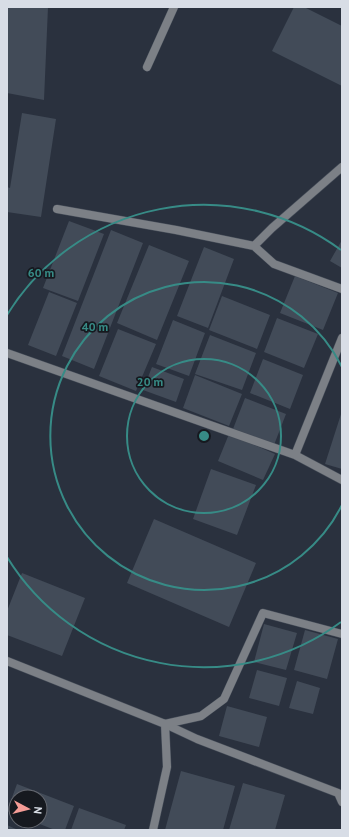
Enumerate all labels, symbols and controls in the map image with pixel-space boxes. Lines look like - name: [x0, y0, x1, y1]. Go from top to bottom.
- text: 60 m: [28, 265, 54, 280]
- text: 40 m: [82, 319, 108, 334]
- text: 20 m: [137, 374, 163, 389]
- centre of rings: [197, 429, 211, 443]
- north arrow: [8, 789, 48, 829]
- text: N: [31, 806, 45, 815]

